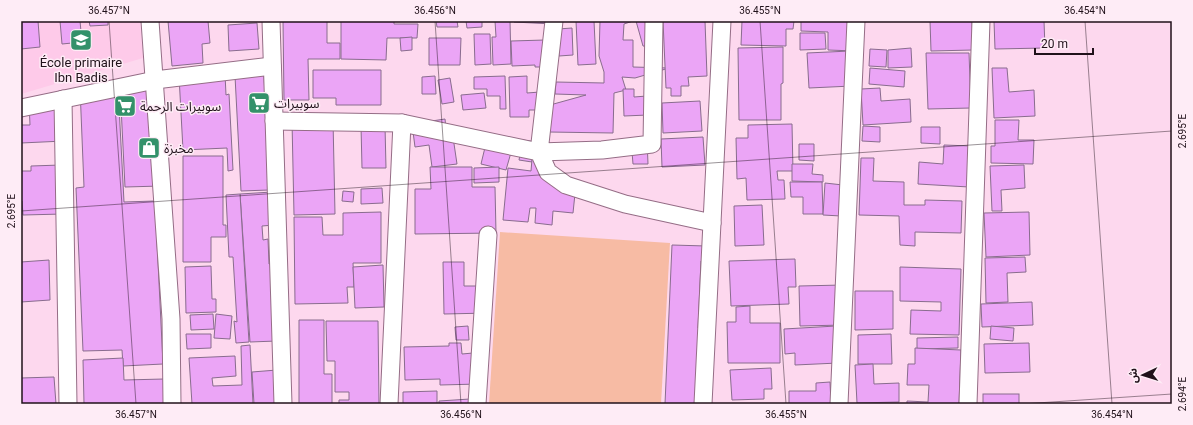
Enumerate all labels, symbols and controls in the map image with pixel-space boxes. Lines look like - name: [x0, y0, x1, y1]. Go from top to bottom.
- text: 36.457°N: [88, 5, 130, 16]
- text: 36.456°N: [414, 5, 456, 16]
- text: 36.455°N: [739, 5, 781, 16]
- text: 36.454°N: [1064, 5, 1106, 16]
- school or university icon: École primaire Ibn Badis: [68, 27, 94, 53]
- scale bar: [1035, 30, 1093, 56]
- text: 20 m: [1041, 37, 1068, 51]
- place label: École primaire Ibn Badis: [40, 55, 122, 85]
- supermarket icon: سوبيرات: [246, 90, 272, 116]
- supermarket icon: سوبيرات الرحمة: [112, 93, 138, 119]
- place label: سوبيرات: [274, 96, 320, 111]
- place label: سوبيرات الرحمة: [140, 99, 221, 114]
- text: 2.695°E: [1177, 113, 1188, 148]
- shop icon: مخبزة: [136, 135, 162, 161]
- place label: مخبزة: [164, 141, 194, 156]
- text: 2.695°E: [6, 193, 17, 228]
- north arrow: [1123, 355, 1163, 395]
- text: ش: [1127, 368, 1141, 384]
- text: 2.694°E: [1177, 376, 1188, 411]
- text: 36.457°N: [115, 409, 157, 420]
- text: 36.456°N: [440, 409, 482, 420]
- text: 36.455°N: [765, 409, 807, 420]
- text: 36.454°N: [1091, 409, 1133, 420]

